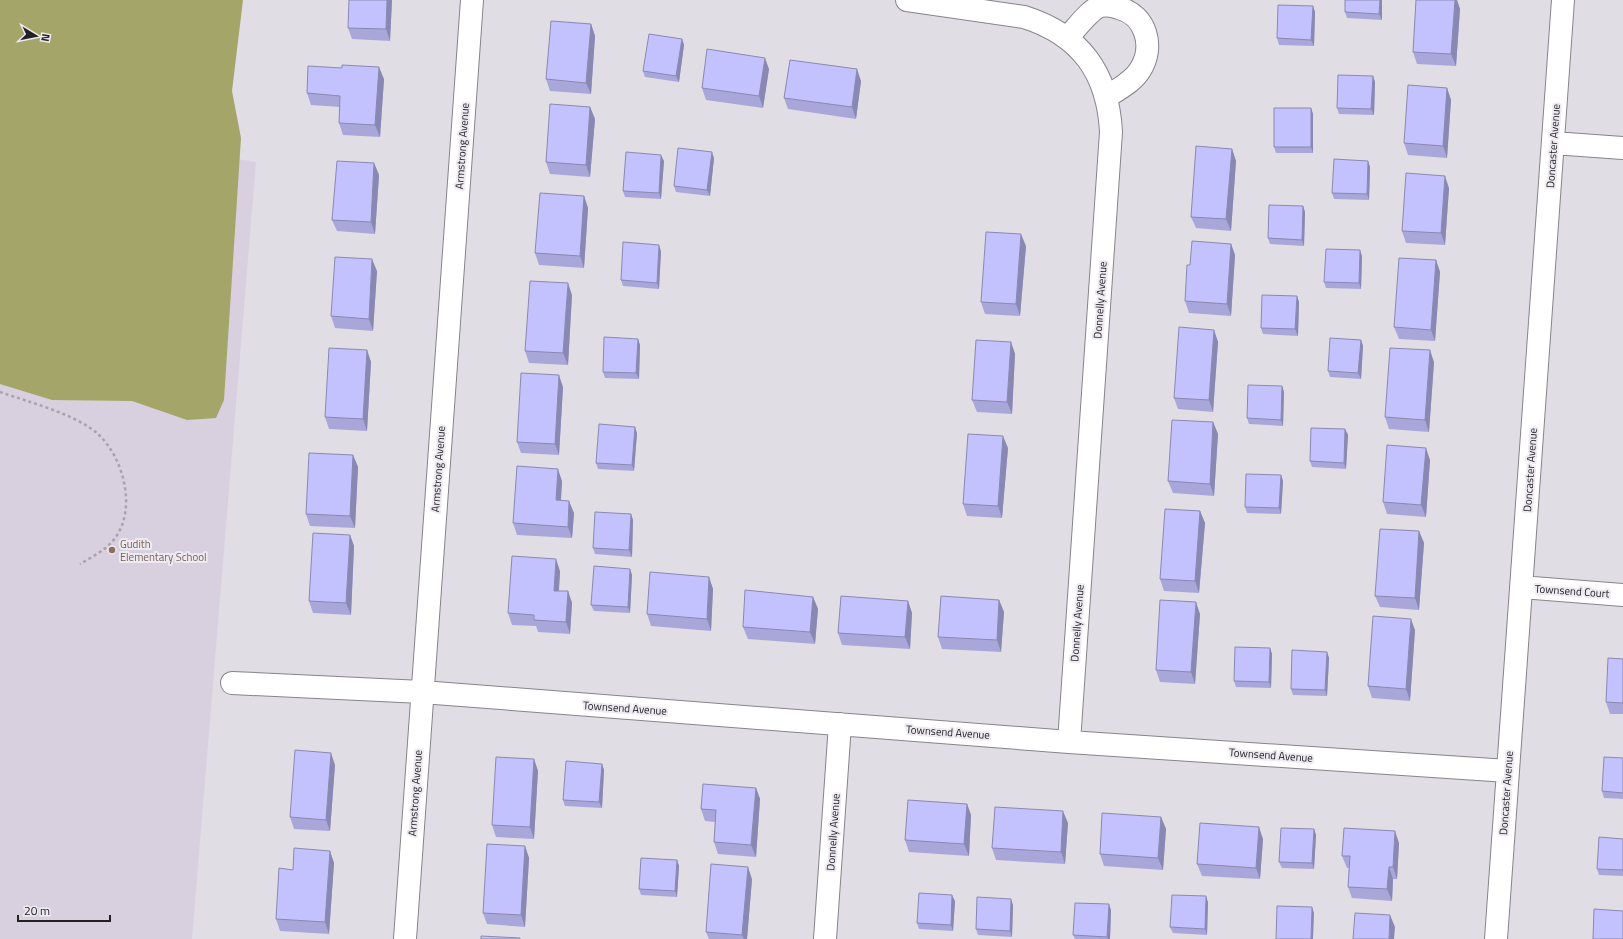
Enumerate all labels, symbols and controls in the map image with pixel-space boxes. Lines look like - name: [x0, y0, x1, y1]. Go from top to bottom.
- north arrow: [16, 16, 56, 56]
- text: N: [37, 33, 54, 43]
- street label: Armstrong Avenue: [451, 102, 473, 190]
- street label: Doncaster Avenue: [1542, 103, 1564, 189]
- street label: Donnelly Avenue: [1089, 260, 1111, 339]
- street label: Armstrong Avenue: [427, 425, 449, 513]
- street label: Doncaster Avenue: [1519, 427, 1541, 513]
- place label: Gudith Elementary School: [120, 536, 207, 565]
- marker: Gudith Elementary School: [107, 545, 117, 555]
- street label: Townsend Court: [1534, 580, 1610, 602]
- street label: Donnelly Avenue: [1066, 583, 1088, 662]
- street label: Townsend Avenue: [583, 697, 668, 719]
- street label: Townsend Avenue: [906, 721, 991, 743]
- street label: Townsend Avenue: [1229, 744, 1314, 766]
- street label: Armstrong Avenue: [404, 749, 426, 837]
- street label: Doncaster Avenue: [1495, 750, 1517, 836]
- street label: Donnelly Avenue: [822, 792, 844, 871]
- scale bar: [18, 897, 110, 923]
- text: 20 m: [24, 901, 50, 920]

